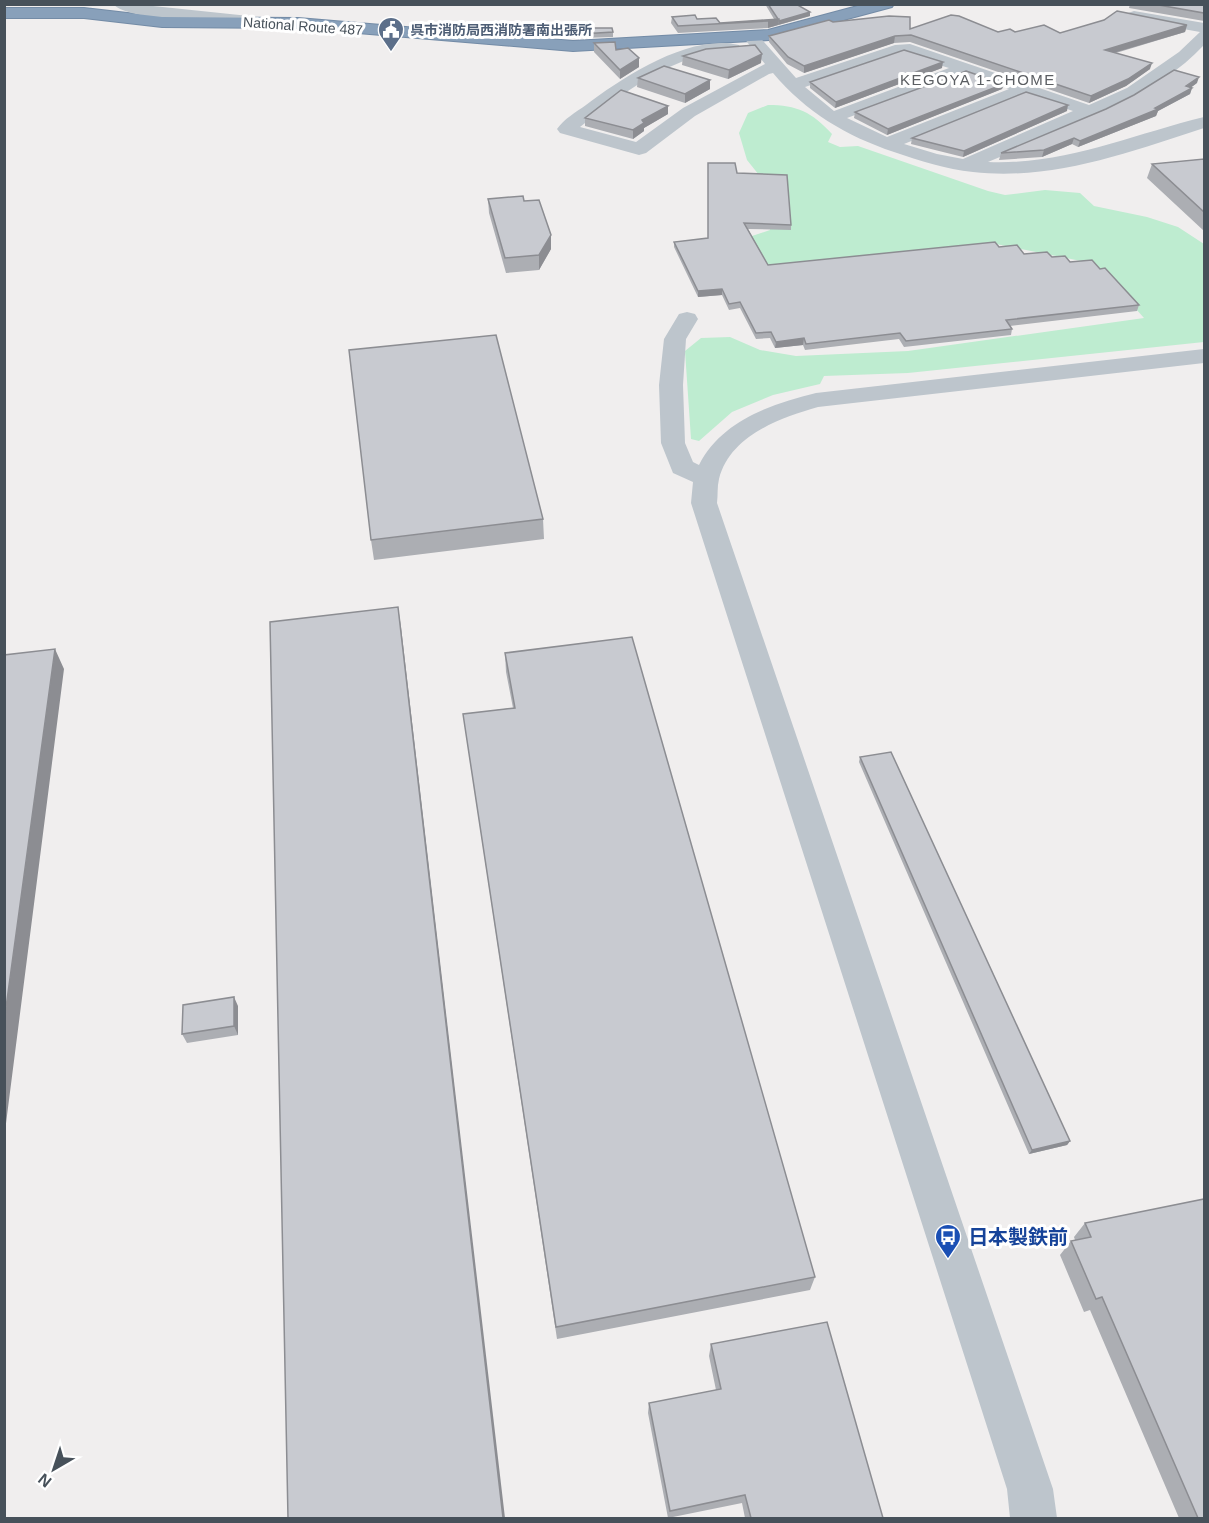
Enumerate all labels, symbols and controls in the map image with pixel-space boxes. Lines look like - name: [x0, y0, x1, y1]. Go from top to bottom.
- street label: National Route 487: [243, 14, 364, 38]
- public building icon: 呉市消防局西消防署南出張所: [376, 15, 406, 53]
- place label: 呉市消防局西消防署南出張所: [410, 22, 592, 38]
- district label: KEGOYA 1-CHOME: [900, 71, 1056, 88]
- bus stop icon: 日本製鉄前: [933, 1222, 963, 1260]
- place label: 日本製鉄前: [968, 1226, 1068, 1248]
- north arrow: [24, 1439, 84, 1499]
- text: N: [35, 1470, 55, 1491]

